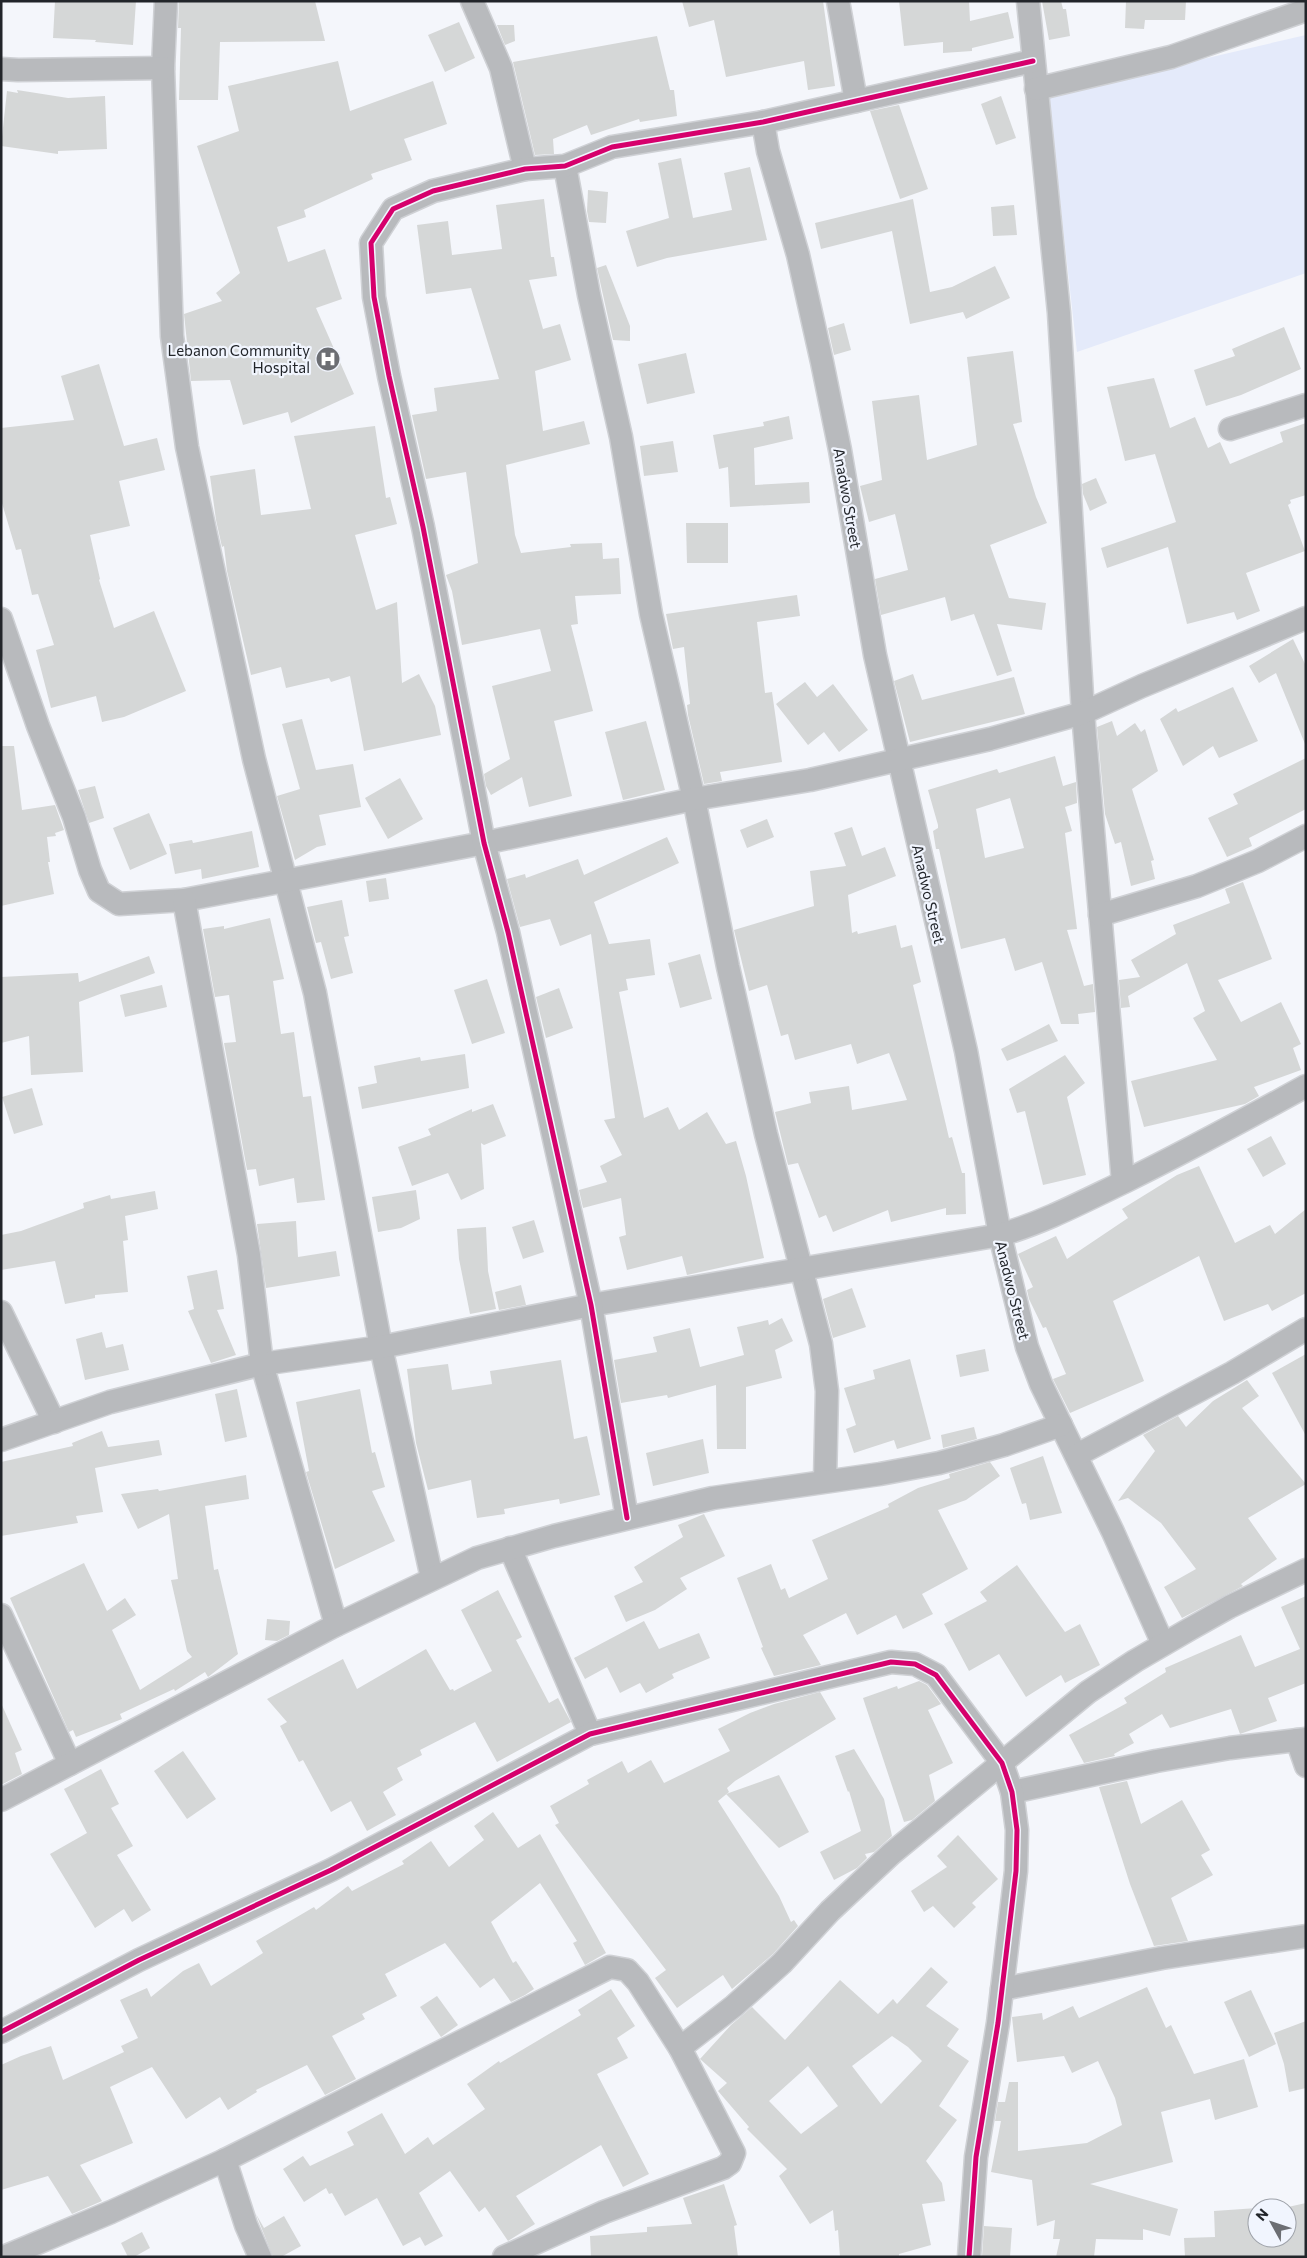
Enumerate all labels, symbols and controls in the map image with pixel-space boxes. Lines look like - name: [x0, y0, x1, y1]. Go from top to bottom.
- place label: Lebanon Community Hospital: [168, 341, 310, 376]
- hospital icon: Lebanon Community Hospital: [315, 346, 341, 372]
- street label: Anadwo Street: [830, 446, 866, 550]
- street label: Anadwo Street: [909, 843, 949, 945]
- street label: Anadwo Street: [992, 1239, 1034, 1341]
- north arrow: [1247, 2198, 1297, 2248]
- text: N: [1252, 2205, 1272, 2224]

